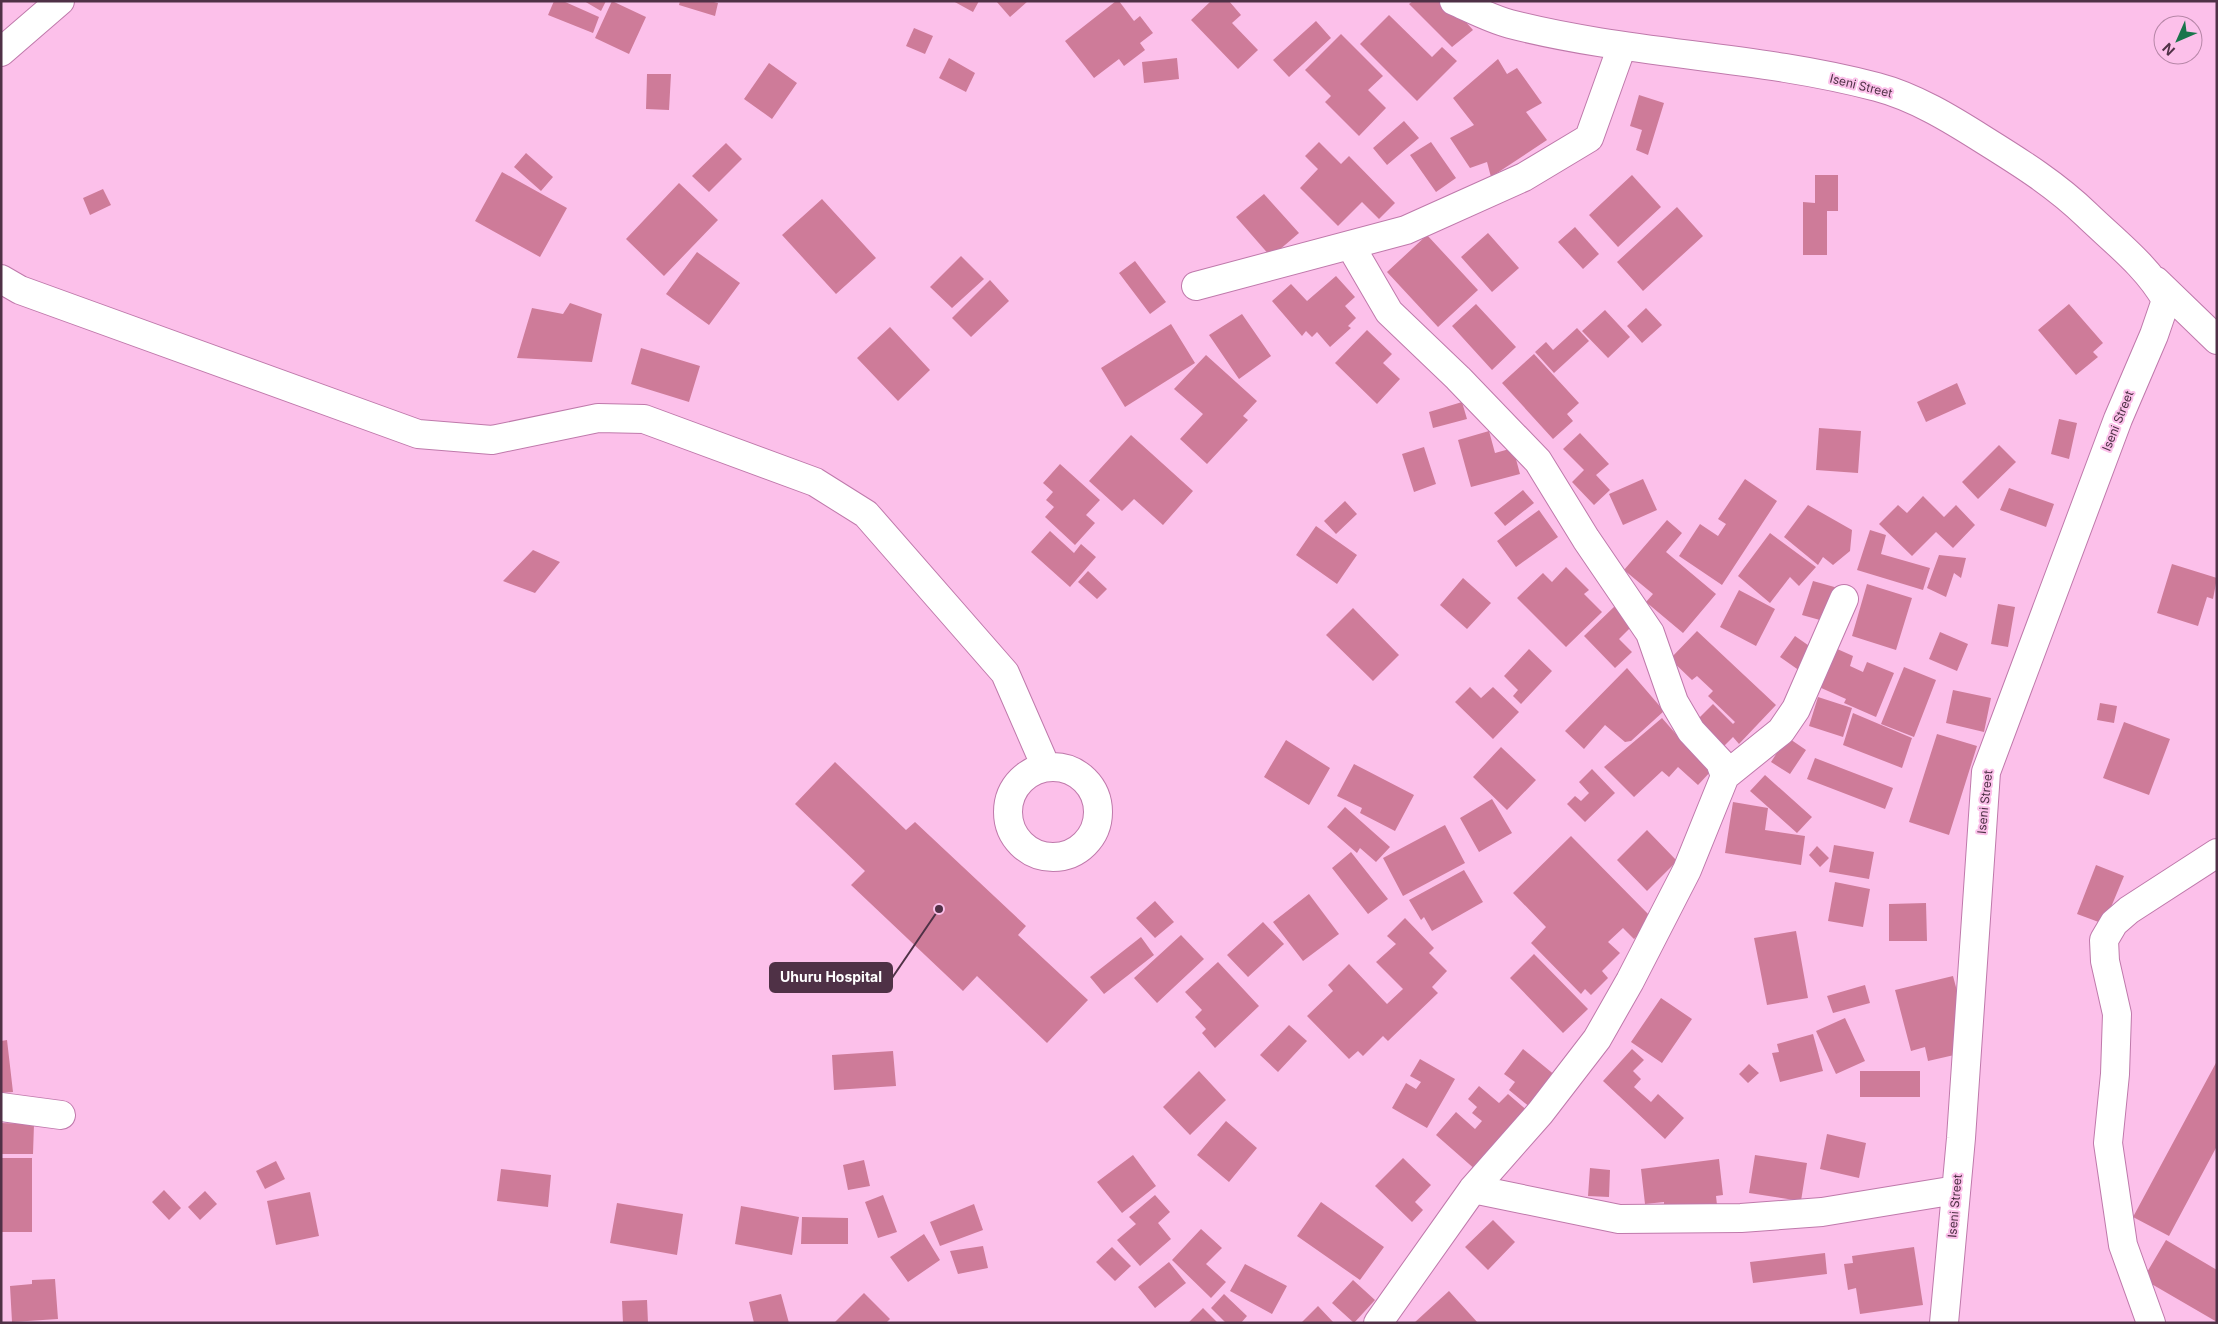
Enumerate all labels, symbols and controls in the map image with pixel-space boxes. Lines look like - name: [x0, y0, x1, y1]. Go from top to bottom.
- north arrow: [2153, 15, 2203, 65]
- text: N: [2159, 40, 2178, 59]
- street label: Iseni Street: [1828, 71, 1894, 101]
- street label: Iseni Street: [2099, 388, 2136, 453]
- street label: Iseni Street: [1974, 769, 1995, 834]
- callout: Uhuru Hospital: [770, 963, 892, 992]
- text: Uhuru Hospital: [780, 968, 882, 985]
- street label: Iseni Street: [1944, 1173, 1965, 1238]

